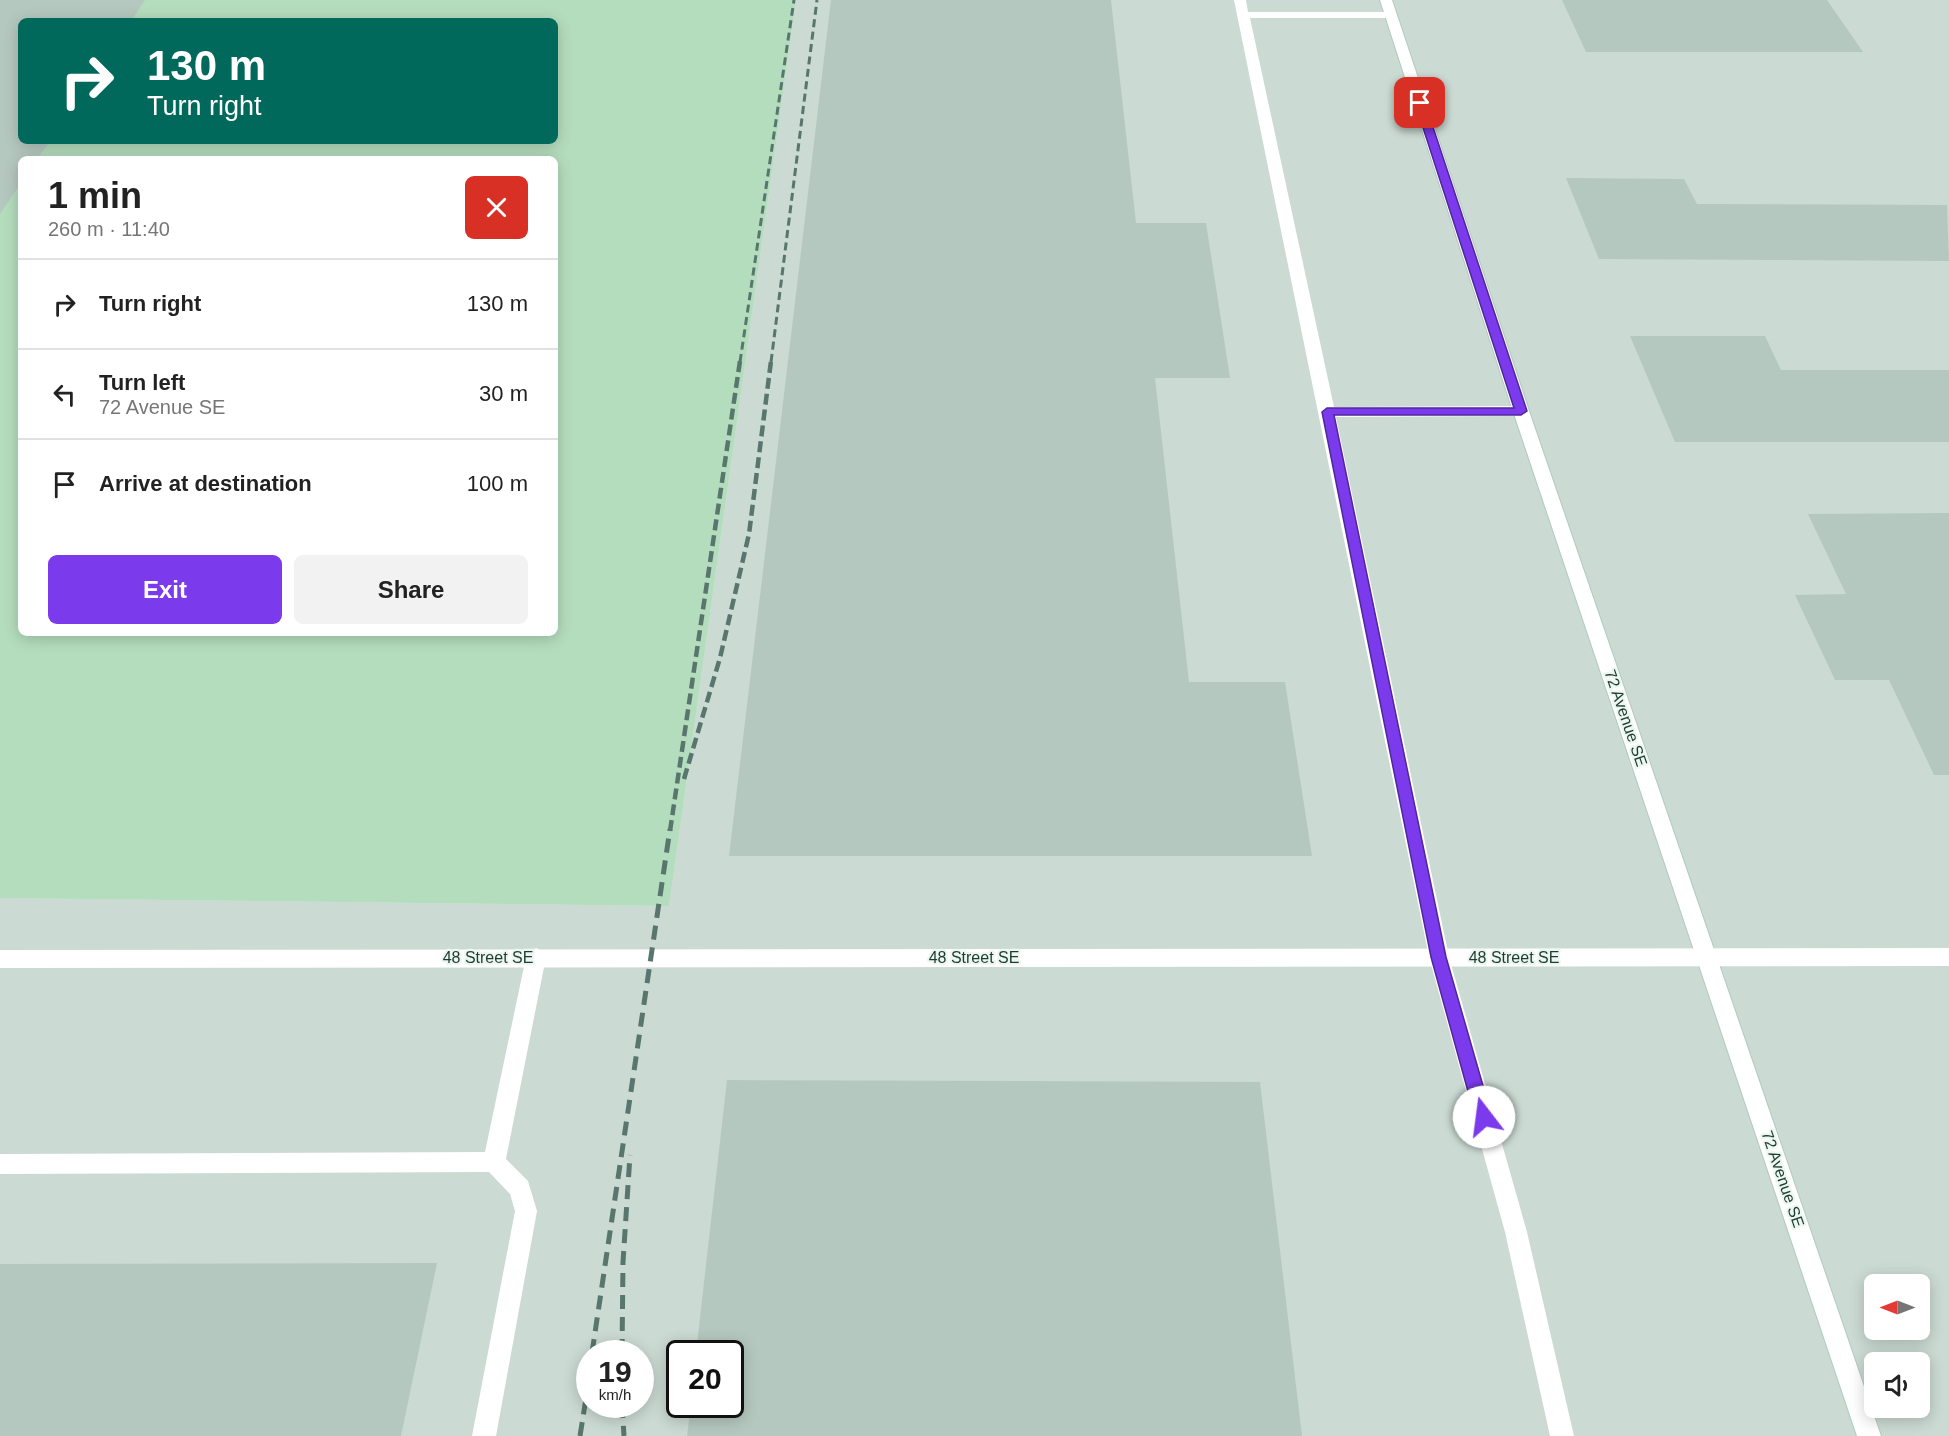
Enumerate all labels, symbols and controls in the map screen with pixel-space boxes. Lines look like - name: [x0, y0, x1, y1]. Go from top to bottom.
- icon: right: [48, 42, 126, 120]
- text: 130 m: [147, 42, 266, 89]
- pin: [1394, 77, 1445, 128]
- icon: arrive: [1403, 86, 1436, 119]
- text: Turn right: [147, 91, 262, 121]
- text: 1 min: [48, 175, 142, 216]
- button: close: [465, 176, 528, 239]
- text: 260 m · 11:40: [48, 218, 170, 240]
- icon: right: [48, 288, 81, 321]
- text: Turn right: [99, 291, 201, 316]
- text: 130 m: [467, 291, 528, 316]
- text: Turn left: [99, 370, 185, 395]
- icon: left: [48, 378, 81, 411]
- text: 30 m: [479, 381, 528, 406]
- text: 72 Avenue SE: [99, 396, 225, 418]
- icon: arrive: [48, 468, 81, 501]
- text: Arrive at destination: [99, 471, 312, 496]
- text: 100 m: [467, 471, 528, 496]
- button: Exit: [48, 555, 282, 624]
- button: Share: [294, 555, 528, 624]
- street label: 72 Avenue SE: [1602, 667, 1650, 769]
- street label: 48 Street SE: [443, 949, 533, 966]
- street label: 48 Street SE: [929, 949, 1019, 966]
- street label: 48 Street SE: [1469, 949, 1559, 966]
- position arrow: [1452, 1085, 1516, 1149]
- street label: 72 Avenue SE: [1759, 1128, 1807, 1230]
- north arrow: [1864, 1274, 1930, 1340]
- map controls: [1864, 1274, 1930, 1418]
- speed limit sign: 20: [666, 1340, 744, 1418]
- button: sound: [1864, 1352, 1930, 1418]
- text: 19: [598, 1355, 632, 1388]
- text: km/h: [599, 1386, 631, 1403]

